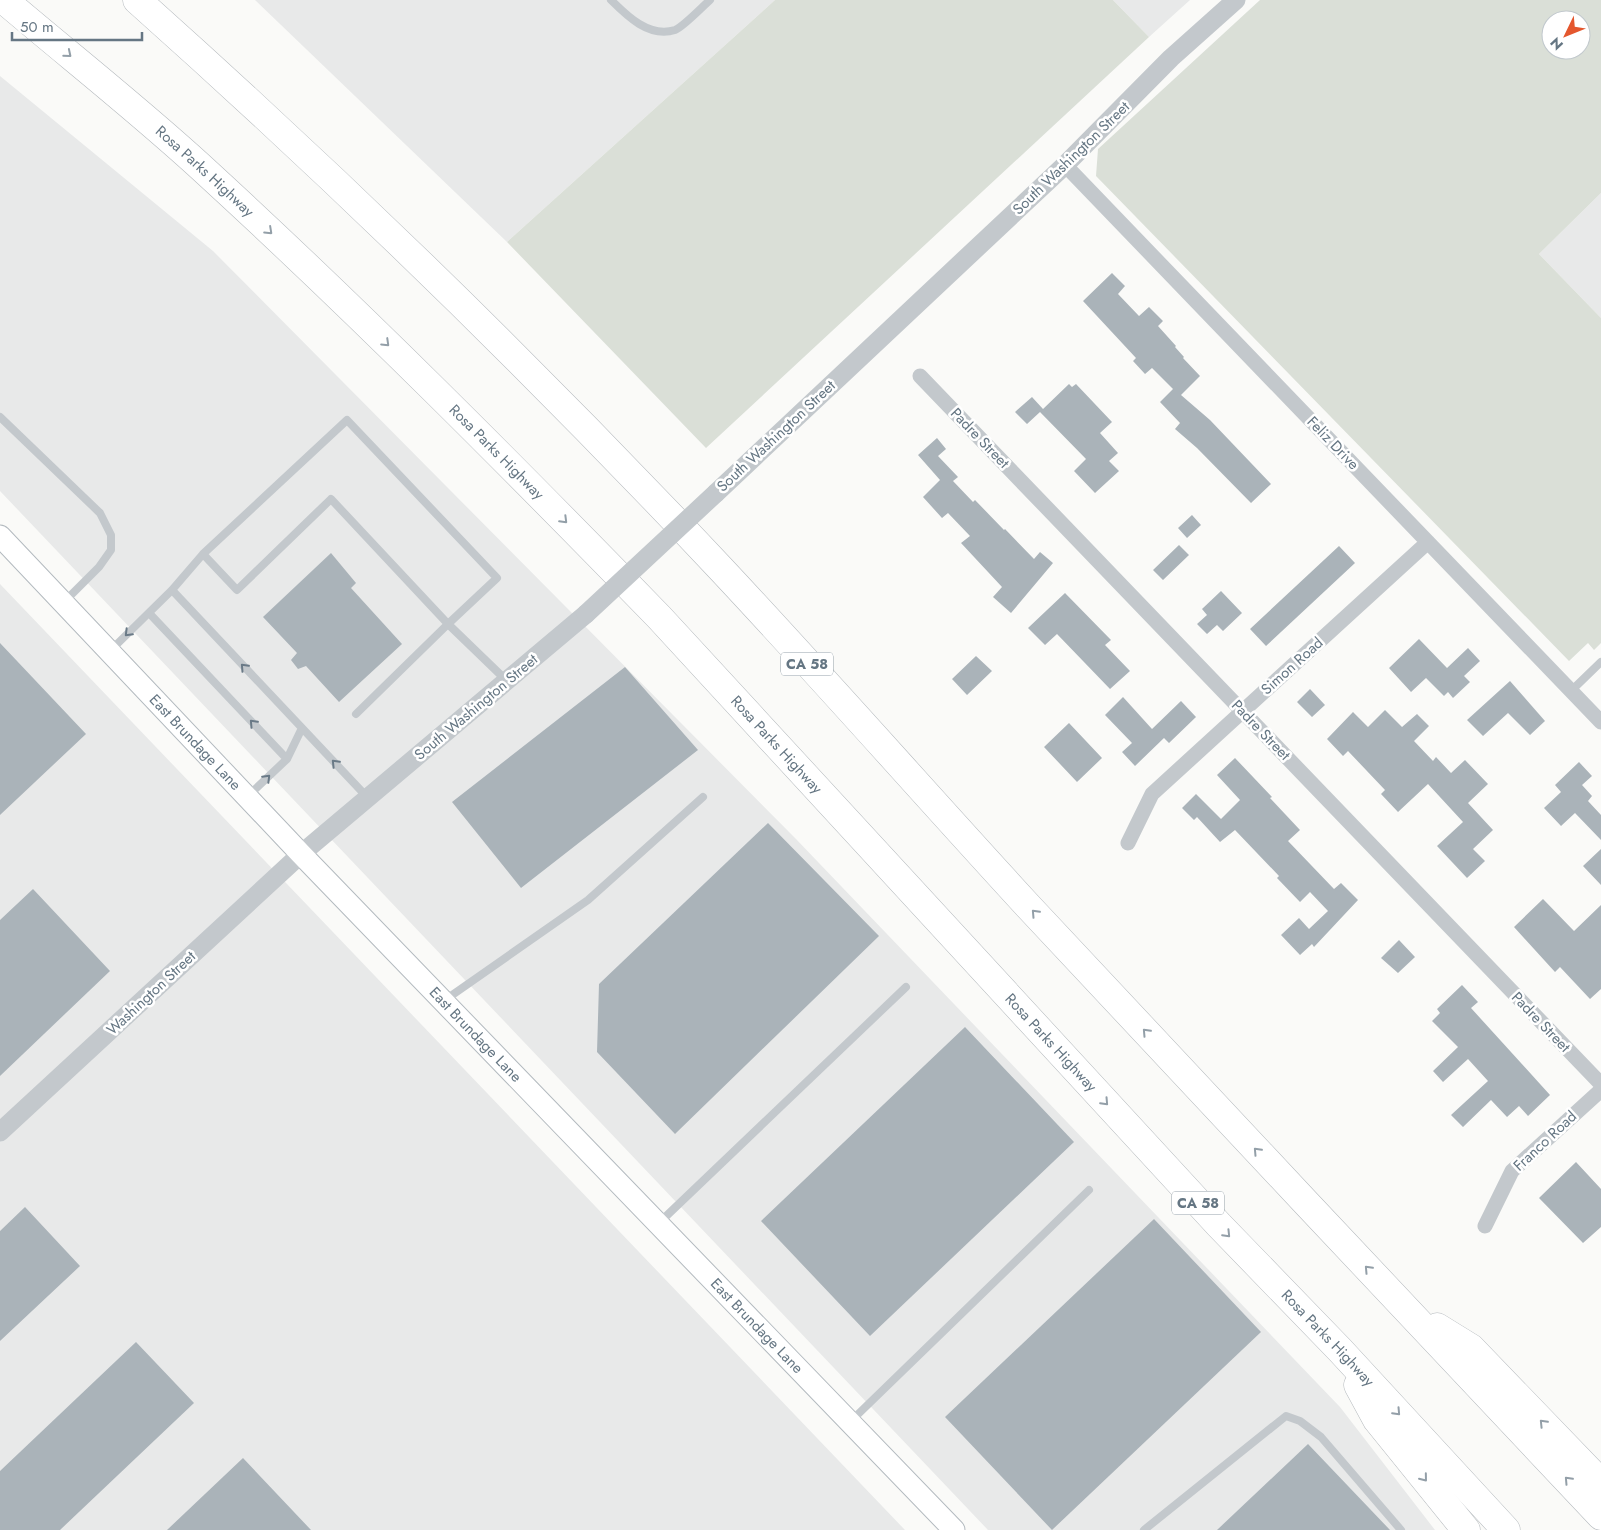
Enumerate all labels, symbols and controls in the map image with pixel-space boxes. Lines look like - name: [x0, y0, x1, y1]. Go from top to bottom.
- scale bar: [12, 10, 142, 42]
- north arrow: [1541, 10, 1591, 60]
- text: 50 m: [20, 16, 54, 38]
- text: N: [1545, 33, 1568, 55]
- one-way arrow: [62, 49, 71, 57]
- street label: South Washington Street: [1008, 96, 1135, 220]
- street label: Rosa Parks Highway: [151, 121, 259, 222]
- one-way arrow: [263, 225, 272, 234]
- one-way arrow: [381, 337, 390, 346]
- street label: South Washington Street: [712, 375, 840, 497]
- street label: Rosa Parks Highway: [444, 400, 549, 505]
- street label: Padre Street: [946, 403, 1015, 473]
- street label: Feliz Drive: [1302, 411, 1364, 475]
- one-way arrow: [558, 514, 567, 523]
- one-way arrow: [125, 627, 134, 636]
- street label: Simon Road: [1256, 632, 1328, 700]
- street label: South Washington Street: [410, 648, 543, 765]
- road number: CA 58: [781, 652, 833, 676]
- one-way arrow: [241, 663, 250, 672]
- street label: East Brundage Lane: [144, 689, 246, 795]
- street label: Rosa Parks Highway: [726, 691, 828, 799]
- street label: Padre Street: [1227, 695, 1296, 765]
- one-way arrow: [250, 720, 259, 729]
- one-way arrow: [332, 759, 341, 768]
- one-way arrow: [261, 775, 270, 784]
- one-way arrow: [1032, 910, 1041, 919]
- street label: Washington Street: [102, 946, 201, 1040]
- street label: East Brundage Lane: [424, 982, 527, 1087]
- street label: Padre Street: [1507, 987, 1576, 1057]
- street label: Rosa Parks Highway: [1000, 989, 1102, 1097]
- one-way arrow: [1143, 1029, 1152, 1038]
- one-way arrow: [1099, 1096, 1108, 1105]
- street label: Franco Road: [1508, 1106, 1582, 1176]
- one-way arrow: [1254, 1147, 1263, 1156]
- road number: CA 58: [1172, 1192, 1224, 1214]
- one-way arrow: [1221, 1228, 1230, 1237]
- one-way arrow: [1365, 1266, 1374, 1275]
- street label: East Brundage Lane: [705, 1273, 808, 1379]
- street label: Rosa Parks Highway: [1276, 1285, 1380, 1392]
- one-way arrow: [1391, 1406, 1400, 1415]
- one-way arrow: [1540, 1419, 1549, 1428]
- one-way arrow: [1418, 1472, 1426, 1481]
- one-way arrow: [1565, 1477, 1574, 1486]

